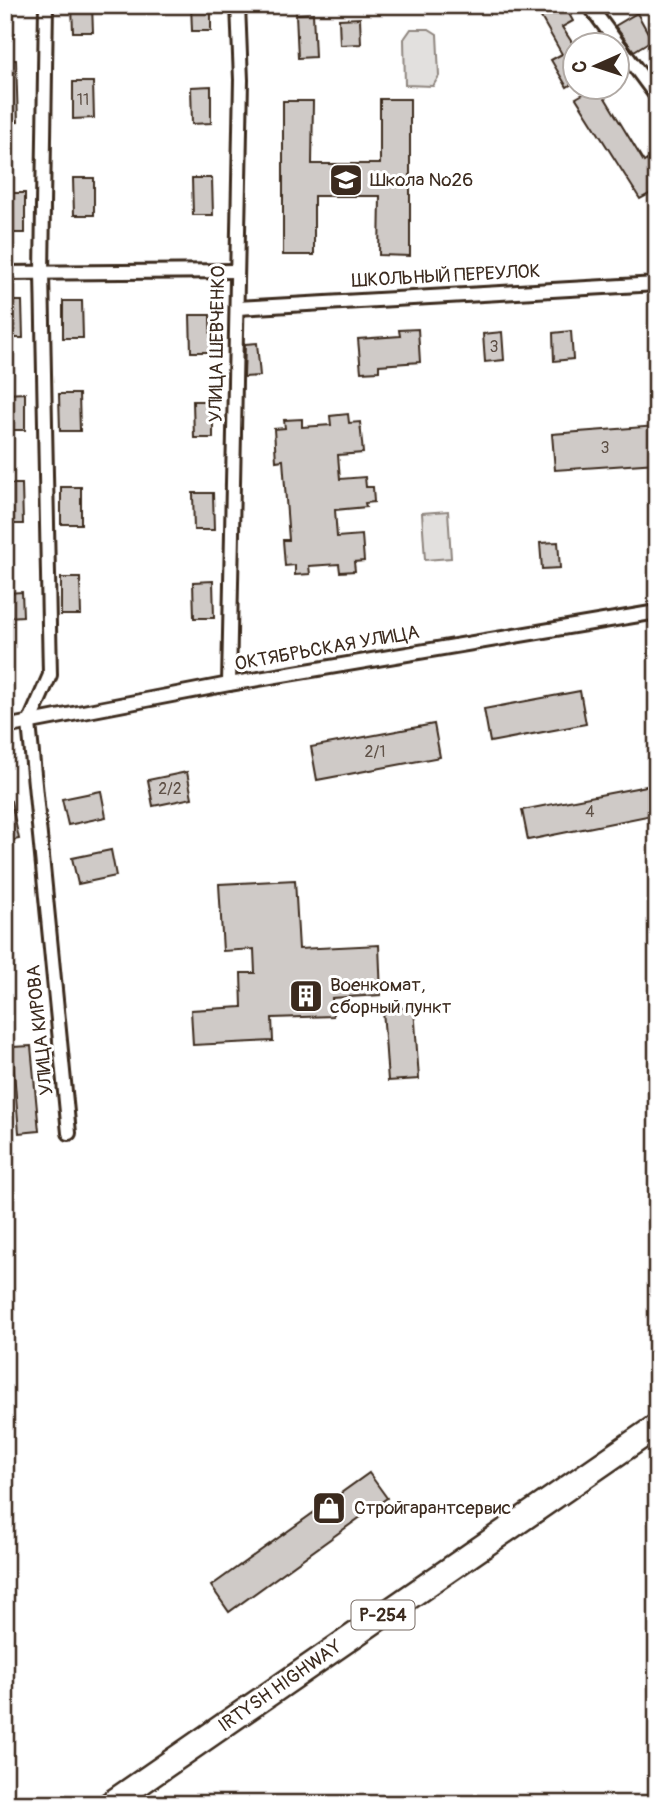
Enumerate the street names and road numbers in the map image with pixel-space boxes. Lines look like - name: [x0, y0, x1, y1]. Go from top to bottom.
- street label: ШКОЛЬНЫЙ ПЕРЕУЛОК: [351, 259, 541, 293]
- street label: УЛИЦА ШЕВЧЕНКО: [204, 265, 230, 423]
- street label: ОКТЯБРЬСКАЯ УЛИЦА: [233, 620, 421, 676]
- street label: УЛИЦА КИРОВА: [21, 964, 59, 1096]
- road number: Р-254: [352, 1600, 414, 1630]
- street label: IRTYSH HIGHWAY: [214, 1635, 346, 1737]

